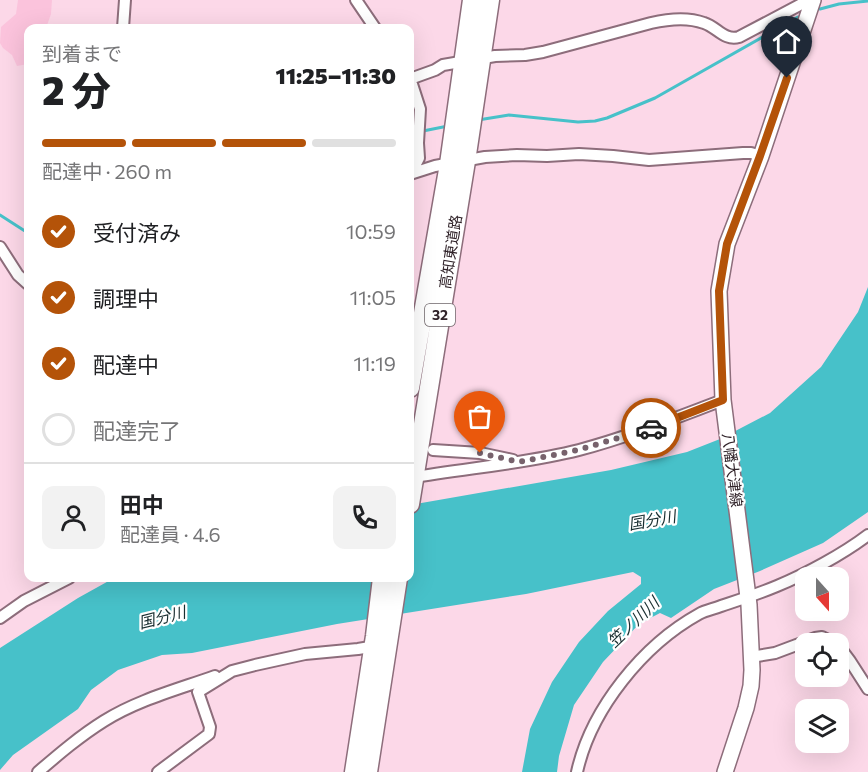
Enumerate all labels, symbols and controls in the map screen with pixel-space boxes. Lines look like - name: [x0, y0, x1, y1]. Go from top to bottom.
- pin: [761, 16, 812, 78]
- icon: home: [770, 25, 803, 58]
- text: 到着まで: [42, 41, 122, 65]
- text: 11:25–11:30: [275, 62, 396, 89]
- text: 2 分: [42, 65, 111, 113]
- text: 配達中 · 260 m: [42, 159, 172, 183]
- street label: 高知東道路: [435, 213, 465, 290]
- icon: check: [42, 215, 75, 248]
- text: 受付済み: [93, 219, 181, 246]
- text: 10:59: [346, 219, 396, 243]
- icon: check: [42, 281, 75, 314]
- text: 調理中: [93, 285, 159, 312]
- text: 11:05: [350, 285, 396, 309]
- road number: 32: [425, 304, 455, 326]
- icon: check: [42, 347, 75, 380]
- text: 配達中: [93, 351, 159, 378]
- text: 11:19: [353, 351, 396, 375]
- pin: [454, 391, 505, 453]
- courier: [621, 398, 681, 458]
- icon: bag: [463, 400, 496, 433]
- icon: car: [635, 412, 668, 445]
- text: 配達完了: [93, 417, 181, 444]
- street label: 八幡大津線: [719, 432, 746, 508]
- button: person: [42, 486, 105, 549]
- button: phone: [333, 486, 396, 549]
- text: 田中: [120, 491, 164, 518]
- water label: 国分川: [627, 506, 679, 533]
- text: 配達員 · 4.6: [120, 522, 221, 546]
- north arrow: [795, 567, 849, 621]
- map controls: [795, 567, 849, 753]
- water label: 笠ノ川川: [603, 591, 664, 651]
- water label: 国分川: [136, 601, 189, 632]
- button: locate: [795, 633, 849, 687]
- button: layers: [795, 699, 849, 753]

